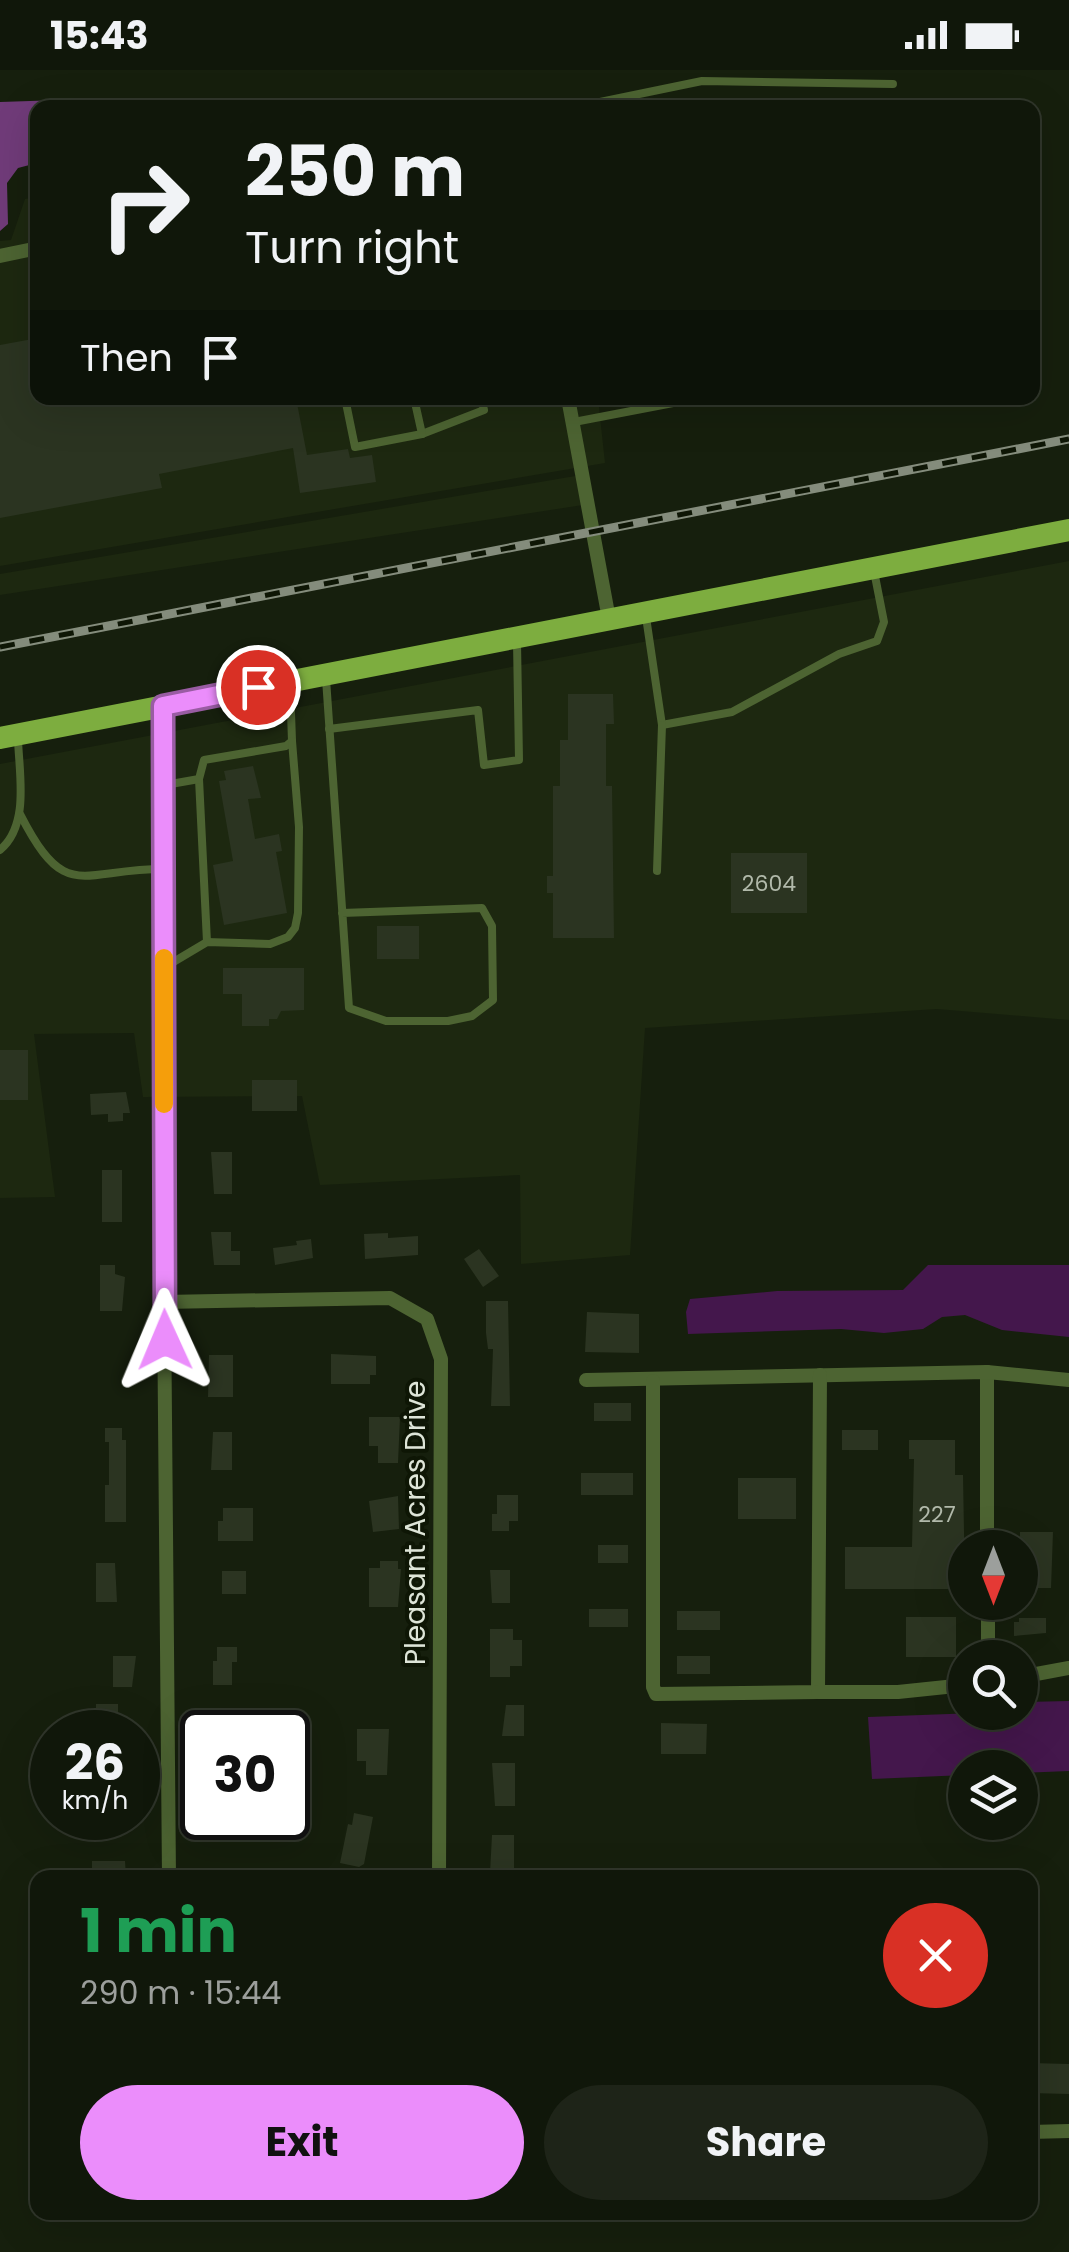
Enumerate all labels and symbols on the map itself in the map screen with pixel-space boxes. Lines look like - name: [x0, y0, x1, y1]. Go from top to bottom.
- pin: [216, 645, 301, 730]
- house number: 2604: [742, 868, 796, 899]
- position arrow: [113, 1288, 217, 1392]
- street label: Pleasant Acres Drive: [396, 1381, 435, 1665]
- house number: 227: [918, 1499, 956, 1530]
- north arrow: [948, 1530, 1038, 1620]
- speed limit sign: 30: [180, 1710, 310, 1840]

